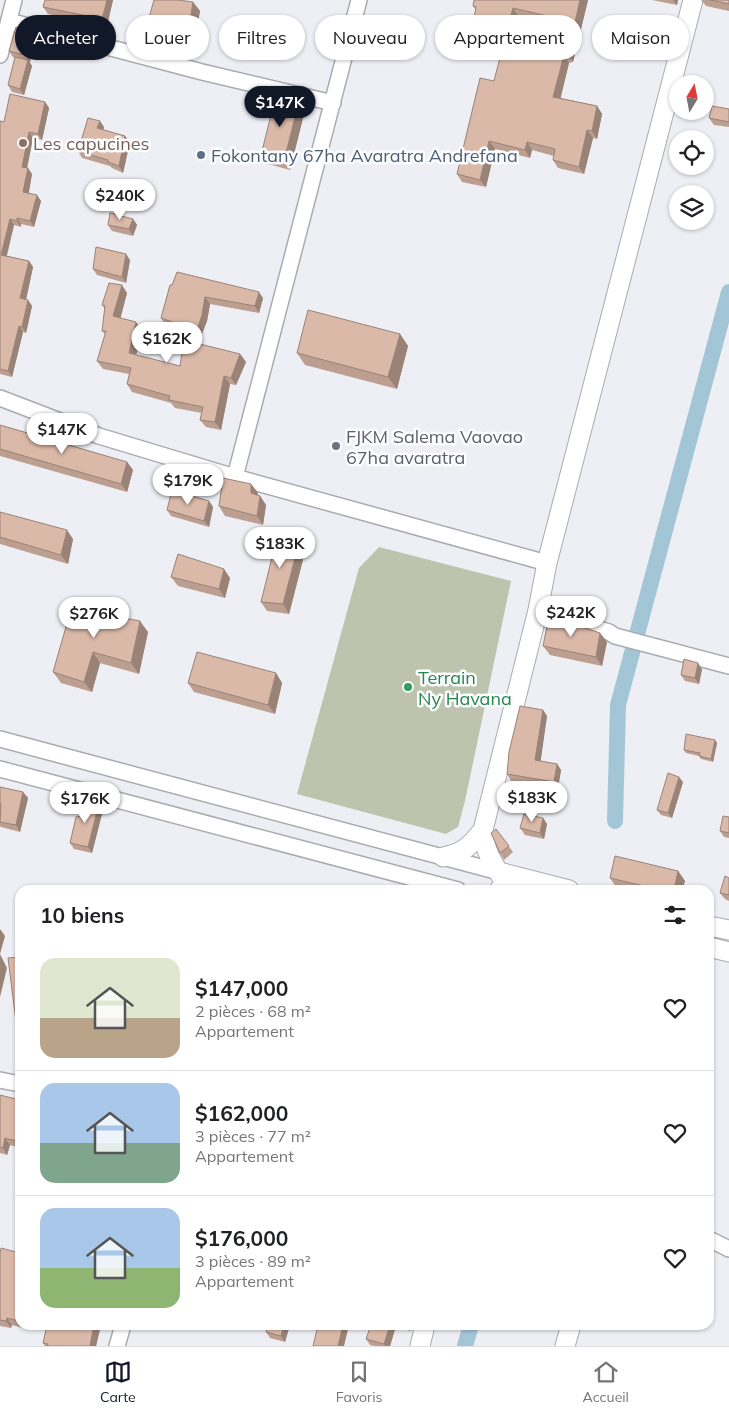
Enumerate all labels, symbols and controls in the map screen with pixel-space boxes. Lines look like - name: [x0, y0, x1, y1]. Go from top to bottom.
- chip: Acheter: [15, 15, 116, 60]
- chip: Louer: [126, 15, 209, 60]
- chip: Filtres: [219, 15, 305, 60]
- chip: Nouveau: [315, 15, 425, 60]
- chip: Appartement: [435, 15, 582, 60]
- chip: Maison: [592, 15, 689, 60]
- north arrow: [669, 75, 714, 120]
- map controls: [669, 75, 714, 230]
- pin: $147K: [245, 86, 315, 128]
- text: $147K: [255, 92, 305, 112]
- button: locate: [669, 130, 714, 175]
- place label: Les capucines: [33, 132, 149, 155]
- marker: Les capucines: [17, 137, 29, 149]
- place label: Fokontany 67ha Avaratra Andrefana: [211, 144, 518, 167]
- marker: Fokontany 67ha Avaratra Andrefana: [195, 149, 207, 161]
- pin: $240K: [85, 178, 155, 221]
- text: $240K: [95, 185, 145, 205]
- button: layers: [669, 185, 714, 230]
- pin: $162K: [132, 322, 202, 364]
- text: $162K: [142, 328, 192, 348]
- pin: $147K: [27, 412, 97, 455]
- text: $147K: [37, 419, 87, 439]
- place label: FJKM Salema Vaovao 67ha avaratra: [346, 425, 523, 469]
- marker: FJKM Salema Vaovao 67ha avaratra: [330, 440, 342, 452]
- pin: $179K: [153, 464, 223, 506]
- text: $179K: [163, 470, 213, 490]
- pin: $183K: [245, 526, 315, 569]
- text: $183K: [255, 533, 305, 553]
- pin: $276K: [59, 596, 129, 639]
- pin: $242K: [536, 596, 606, 638]
- text: $242K: [546, 602, 596, 622]
- text: $276K: [69, 603, 119, 623]
- place label: Terrain Ny Havana: [418, 666, 512, 710]
- marker: Terrain Ny Havana: [402, 681, 414, 693]
- pin: $183K: [497, 780, 567, 823]
- pin: $176K: [50, 782, 120, 824]
- text: $183K: [507, 787, 557, 807]
- text: $176K: [60, 788, 110, 808]
- icon: filters: [661, 901, 689, 929]
- text: 10 biens: [40, 902, 124, 928]
- text: $147,000: [195, 975, 288, 1001]
- icon: home: [80, 978, 140, 1038]
- icon: heart: [661, 994, 689, 1022]
- text: 2 pièces · 68 m²: [195, 1001, 311, 1021]
- text: Appartement: [195, 1021, 294, 1041]
- text: $162,000: [195, 1100, 288, 1126]
- icon: home: [80, 1103, 140, 1163]
- icon: heart: [661, 1119, 689, 1147]
- text: 3 pièces · 77 m²: [195, 1126, 311, 1146]
- text: Appartement: [195, 1146, 294, 1166]
- text: $176,000: [195, 1225, 288, 1251]
- icon: home: [80, 1228, 140, 1288]
- icon: heart: [661, 1244, 689, 1272]
- text: 3 pièces · 89 m²: [195, 1251, 311, 1271]
- text: Appartement: [195, 1271, 294, 1291]
- tab: Carte: [100, 1358, 136, 1406]
- tab: Favoris: [336, 1358, 382, 1406]
- tab: Accueil: [583, 1358, 629, 1406]

